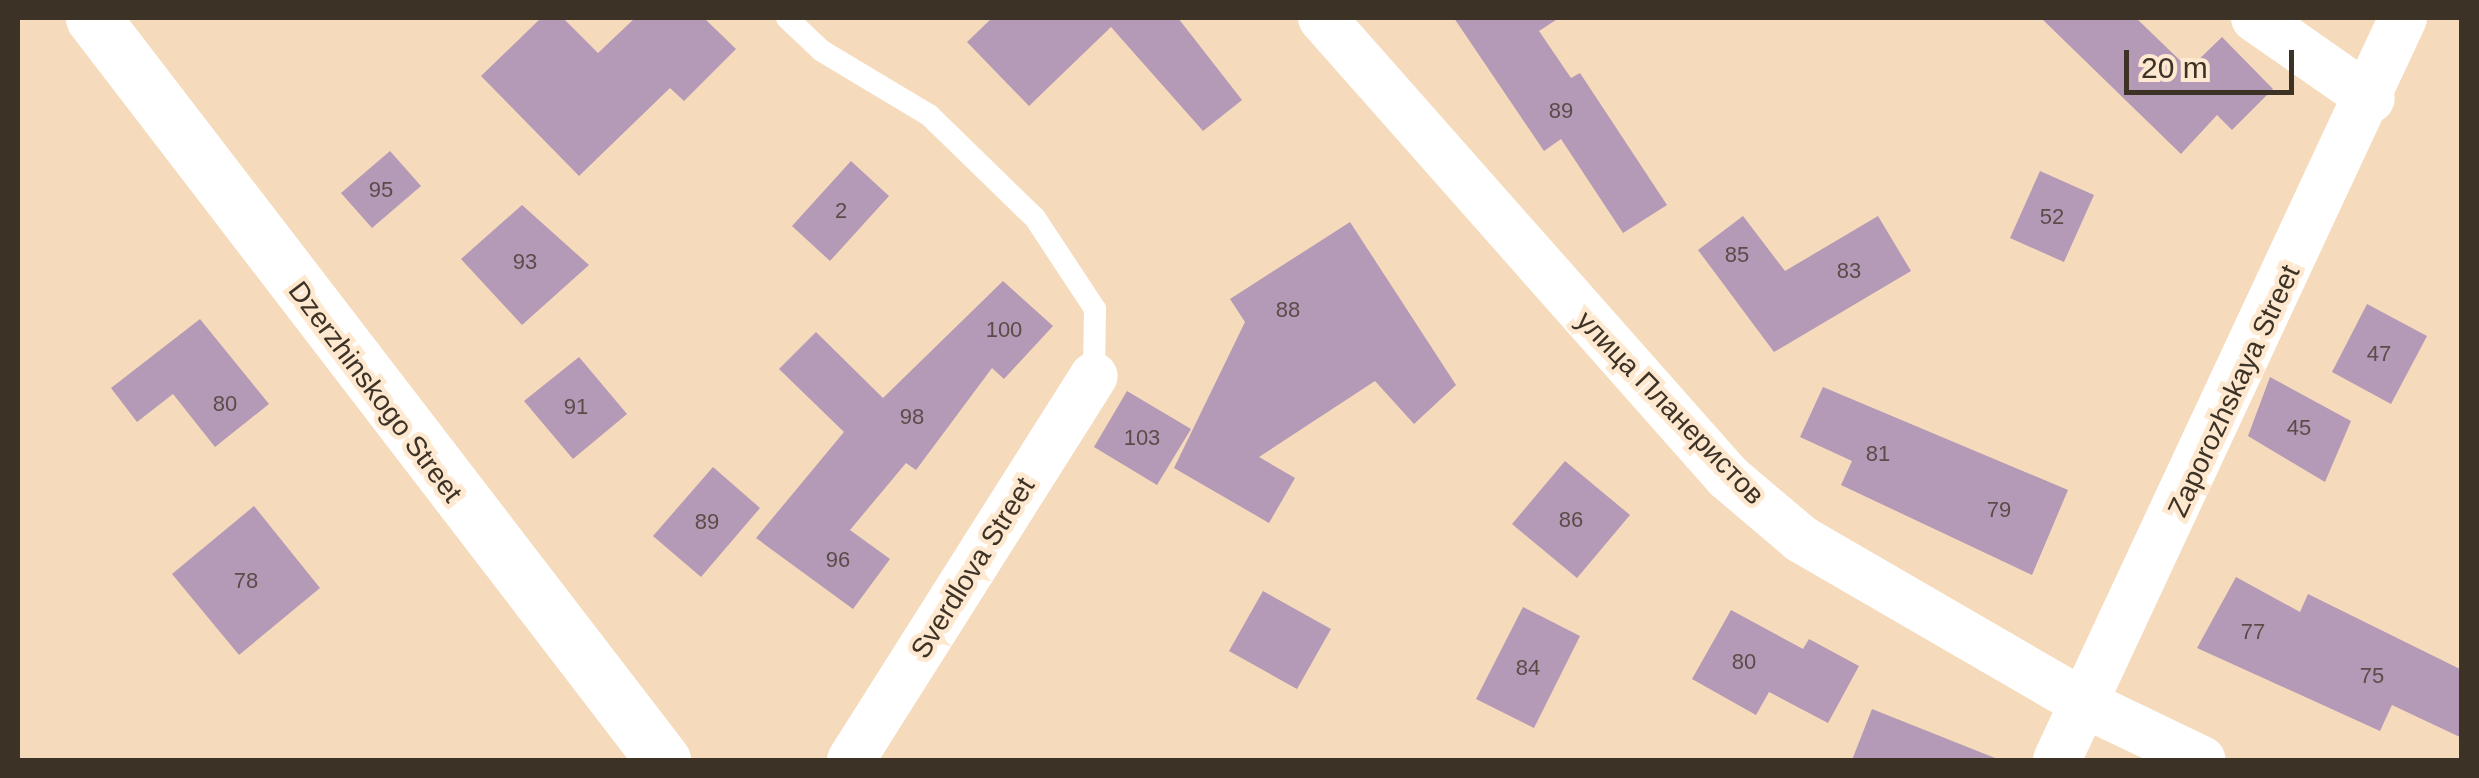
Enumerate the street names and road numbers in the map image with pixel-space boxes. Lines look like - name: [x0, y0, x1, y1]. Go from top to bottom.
- street label: Zaporozhskaya Street: [2161, 260, 2307, 522]
- street label: Dzerzhinskogo Street: [281, 275, 469, 509]
- street label: улица Планеристов: [1569, 304, 1771, 512]
- street label: Sverdlova Street: [904, 471, 1042, 665]

